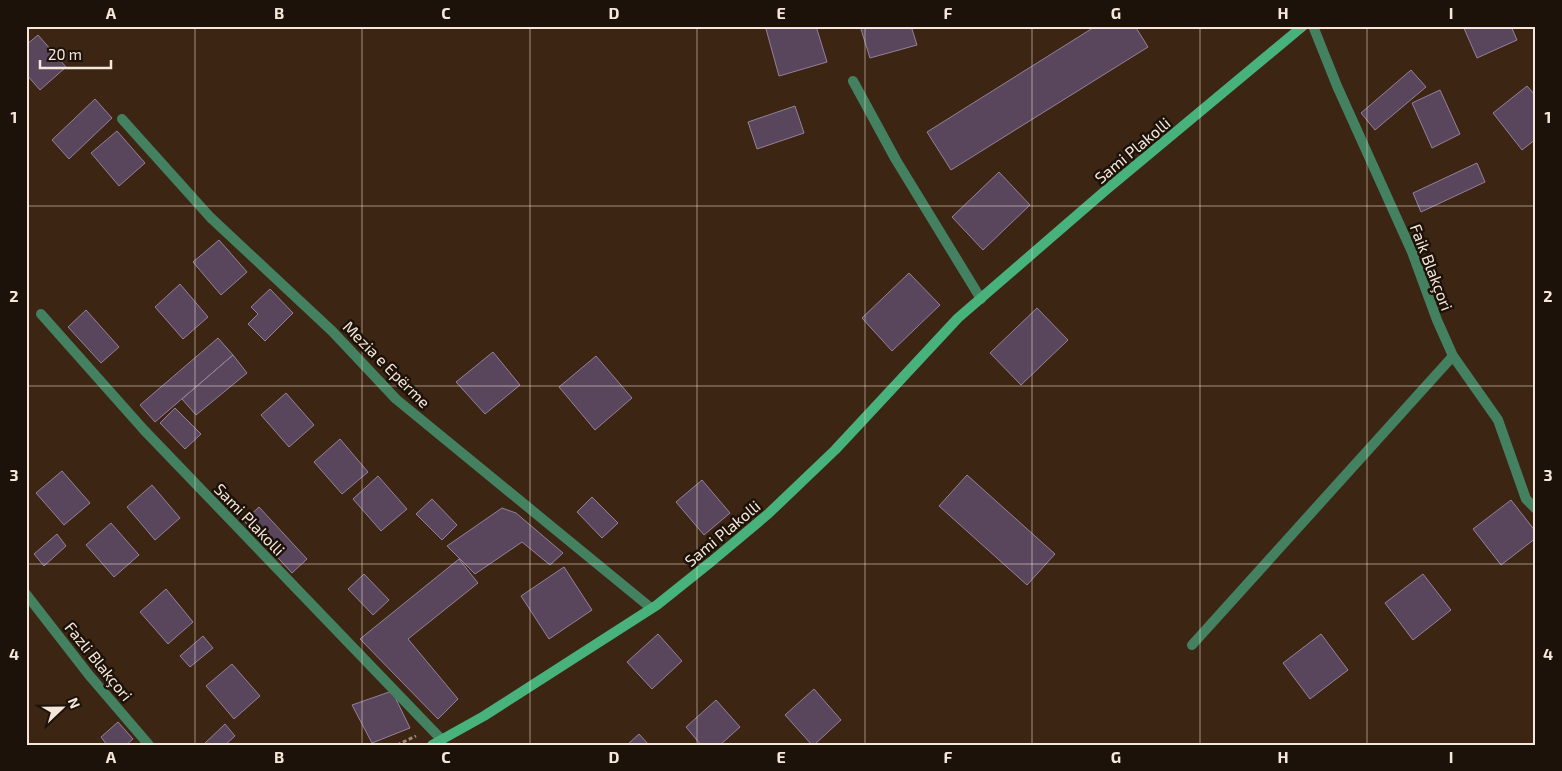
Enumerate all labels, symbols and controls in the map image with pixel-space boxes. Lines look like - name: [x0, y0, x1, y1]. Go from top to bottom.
- text: A: [106, 3, 117, 22]
- text: B: [274, 3, 284, 22]
- text: C: [441, 3, 451, 22]
- text: D: [609, 3, 620, 22]
- text: E: [776, 3, 786, 22]
- text: F: [944, 3, 953, 22]
- text: G: [1111, 3, 1121, 22]
- text: H: [1277, 3, 1289, 22]
- text: I: [1449, 3, 1453, 22]
- scale bar: [40, 38, 111, 70]
- text: 20 m: [48, 45, 82, 63]
- text: 1: [11, 107, 17, 126]
- text: 1: [1545, 107, 1551, 126]
- street label: Sami Plakolli: [1090, 113, 1174, 187]
- street label: Faik Blakçori: [1406, 221, 1457, 313]
- text: 2: [9, 286, 19, 305]
- text: 2: [1543, 286, 1553, 305]
- street label: Mezia e Epërme: [340, 317, 434, 411]
- text: 3: [9, 465, 19, 484]
- text: 3: [1543, 465, 1553, 484]
- street label: Sami Plakolli: [211, 479, 289, 559]
- street label: Sami Plakolli: [680, 496, 764, 570]
- street label: Fazli Blakçori: [61, 618, 137, 705]
- text: 4: [9, 644, 19, 663]
- text: 4: [1543, 644, 1553, 663]
- north arrow: [38, 684, 88, 734]
- text: N: [65, 695, 84, 711]
- text: A: [106, 747, 117, 766]
- text: B: [274, 747, 284, 766]
- text: C: [441, 747, 451, 766]
- text: D: [609, 747, 620, 766]
- text: E: [776, 747, 786, 766]
- text: F: [944, 747, 953, 766]
- text: G: [1111, 747, 1121, 766]
- text: H: [1277, 747, 1289, 766]
- text: I: [1449, 747, 1453, 766]

